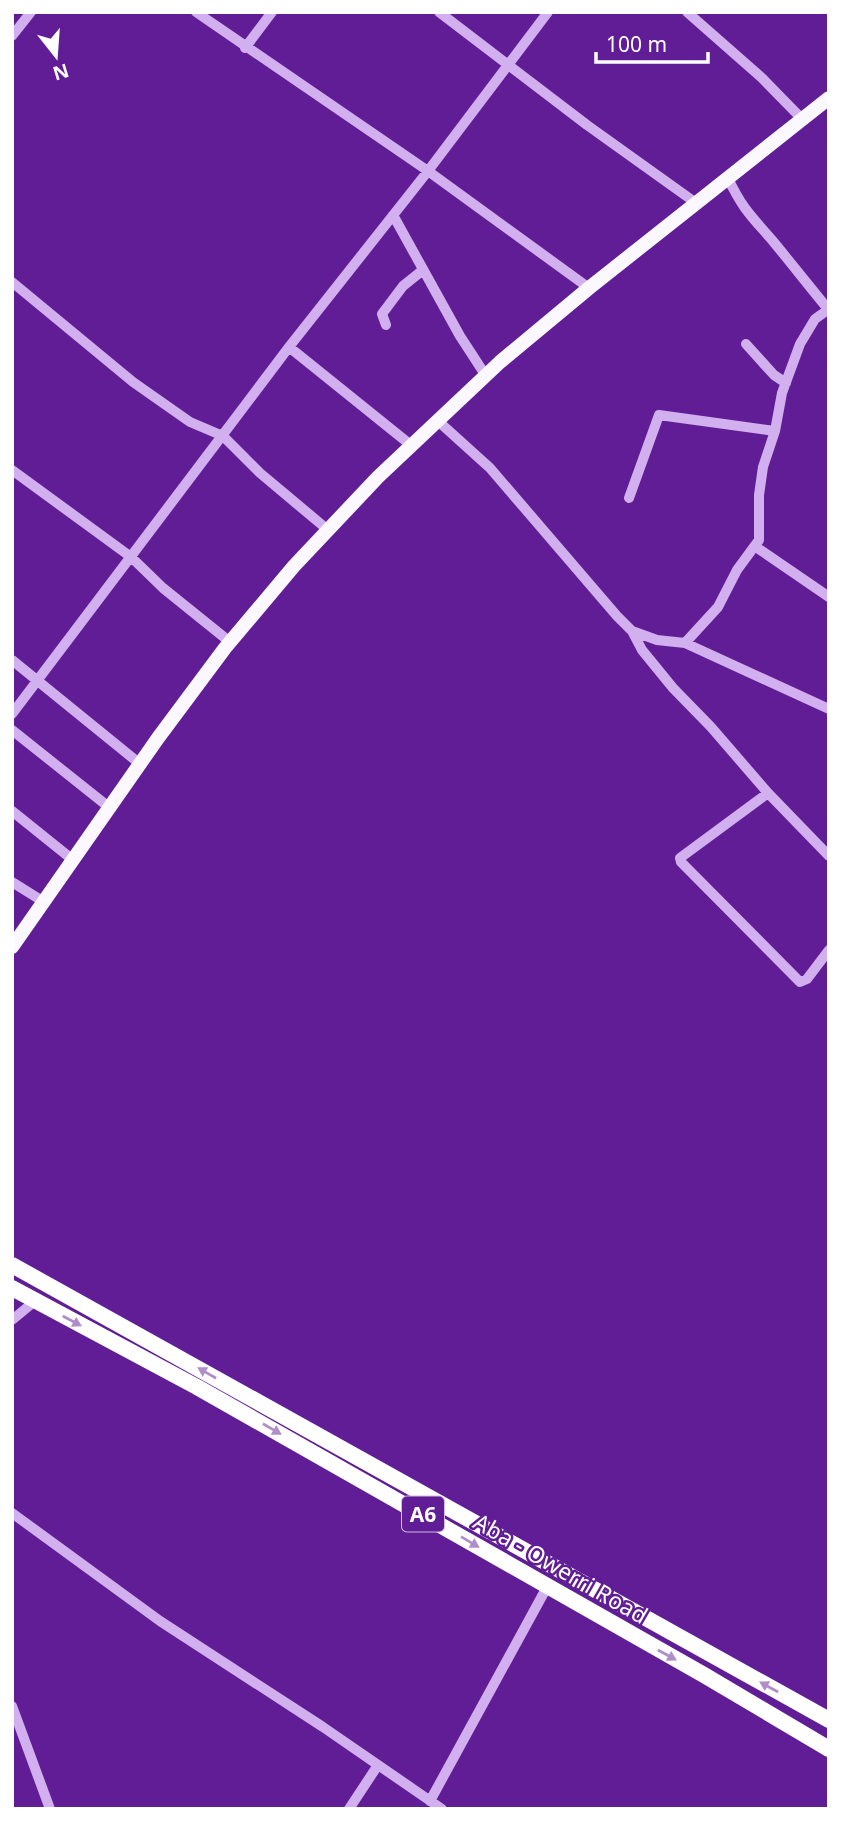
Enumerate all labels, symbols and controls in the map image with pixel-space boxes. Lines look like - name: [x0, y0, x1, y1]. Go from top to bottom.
- north arrow: [21, 21, 91, 91]
- scale bar: [596, 21, 708, 65]
- text: 100 m: [606, 30, 667, 58]
- text: N: [50, 58, 72, 87]
- one-way arrow: [63, 1314, 83, 1326]
- one-way arrow: [197, 1367, 216, 1379]
- one-way arrow: [263, 1423, 282, 1435]
- road number: A6: [402, 1496, 444, 1532]
- street label: Aba - Owerri Road: [468, 1505, 654, 1631]
- one-way arrow: [460, 1536, 479, 1548]
- one-way arrow: [658, 1649, 677, 1661]
- one-way arrow: [759, 1681, 779, 1693]

